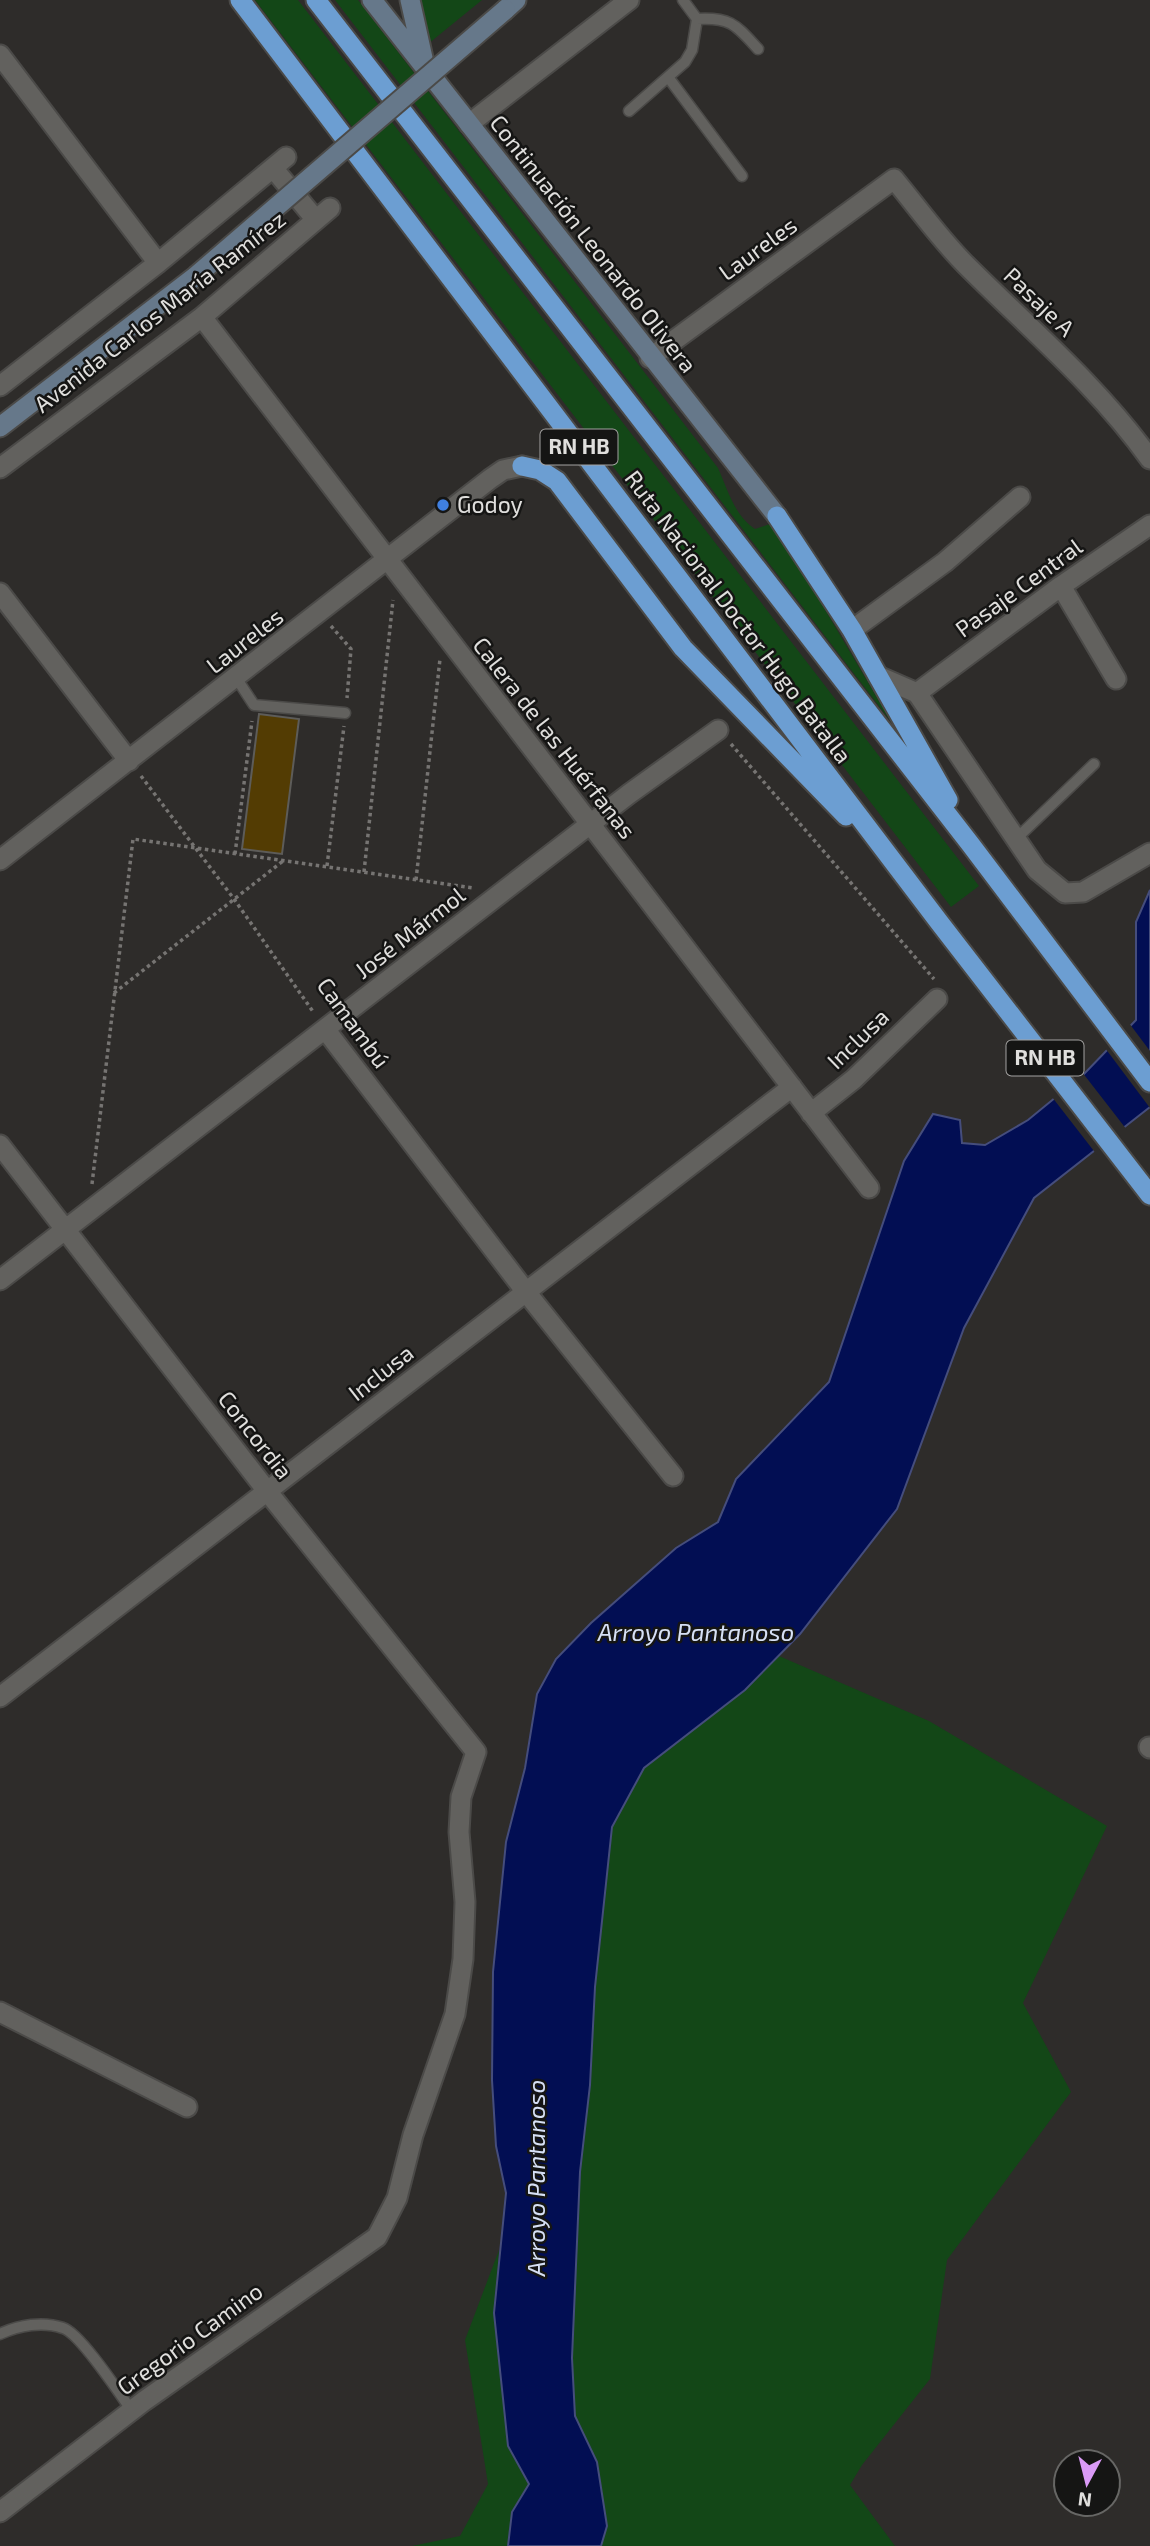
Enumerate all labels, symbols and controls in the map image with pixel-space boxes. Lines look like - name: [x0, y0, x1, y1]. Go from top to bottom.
- street label: Continuación Leonardo Olivera: [484, 109, 703, 378]
- street label: Avenida Carlos María Ramírez: [28, 204, 291, 418]
- street label: Laureles: [713, 211, 802, 286]
- street label: Pasaje A: [999, 261, 1081, 342]
- road number: RN HB: [540, 430, 618, 464]
- street label: Ruta Nacional Doctor Hugo Batalla: [619, 464, 858, 768]
- place label: Godoy: [457, 490, 523, 518]
- marker: Godoy: [435, 497, 451, 513]
- street label: Pasaje Central: [950, 532, 1087, 643]
- street label: Laureles: [200, 602, 288, 679]
- street label: Calera de las Huérfanas: [467, 631, 642, 844]
- street label: José Mármol: [349, 880, 470, 984]
- street label: Camambú: [312, 972, 396, 1073]
- street label: Inclusa: [821, 1002, 894, 1074]
- road number: RN HB: [1006, 1040, 1084, 1076]
- street label: Inclusa: [342, 1338, 419, 1406]
- street label: Concordia: [213, 1385, 299, 1484]
- water label: Arroyo Pantanoso: [597, 1617, 794, 1646]
- water label: Arroyo Pantanoso: [521, 2080, 550, 2277]
- street label: Gregorio Camino: [111, 2276, 267, 2400]
- north arrow: [1052, 2448, 1122, 2518]
- text: N: [1077, 2488, 1093, 2513]

